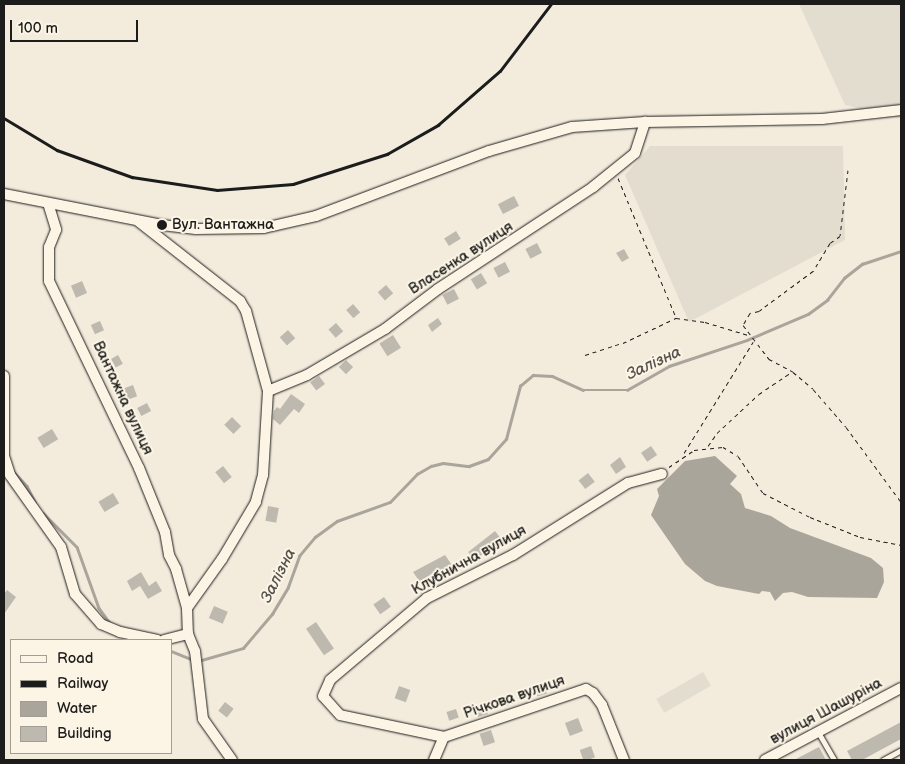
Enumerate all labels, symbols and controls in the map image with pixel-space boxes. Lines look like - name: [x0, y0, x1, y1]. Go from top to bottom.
- scale bar: [12, 10, 140, 42]
- text: 100 m: [18, 19, 58, 38]
- place label: Вул. Вантажна: [172, 216, 274, 234]
- street label: Власенка вулиця: [406, 218, 516, 298]
- marker: Вул. Вантажна: [156, 219, 168, 231]
- street label: Вантажна вулиця: [89, 338, 157, 458]
- water label: Залізна: [624, 343, 684, 385]
- street label: Клубнична вулиця: [409, 521, 529, 599]
- water label: Залізна: [257, 546, 301, 606]
- legend: [10, 639, 172, 754]
- text: Road: [57, 649, 93, 668]
- street label: Річкова вулиця: [461, 671, 567, 723]
- text: Railway: [57, 674, 108, 693]
- street label: вулиця Шашуріна: [767, 674, 885, 748]
- text: Water: [57, 699, 97, 718]
- text: Building: [57, 724, 112, 743]

